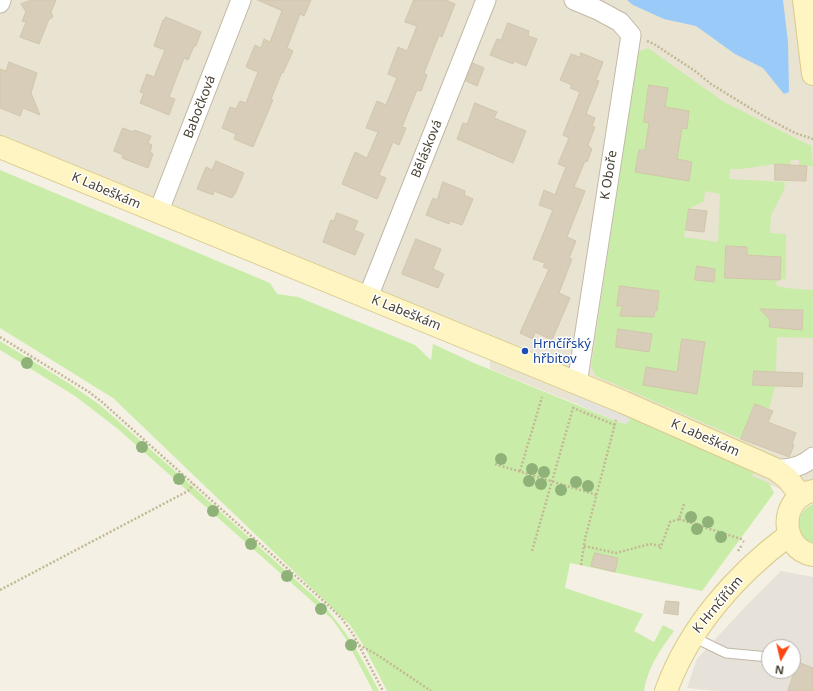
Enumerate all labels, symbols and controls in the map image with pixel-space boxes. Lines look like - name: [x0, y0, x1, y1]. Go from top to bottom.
- street label: Babočková: [181, 73, 219, 141]
- street label: Bělásková: [408, 118, 446, 180]
- street label: K Oboře: [597, 149, 621, 201]
- street label: K Labeškám: [69, 169, 143, 213]
- street label: K Labeškám: [369, 292, 443, 334]
- place label: Hrnčířský hřbitov: [533, 336, 591, 367]
- marker: Hrnčířský hřbitov: [520, 346, 530, 356]
- street label: K Labeškám: [668, 416, 742, 460]
- street label: K Hrnčířům: [690, 573, 746, 637]
- north arrow: [761, 639, 801, 679]
- text: N: [774, 662, 785, 678]

